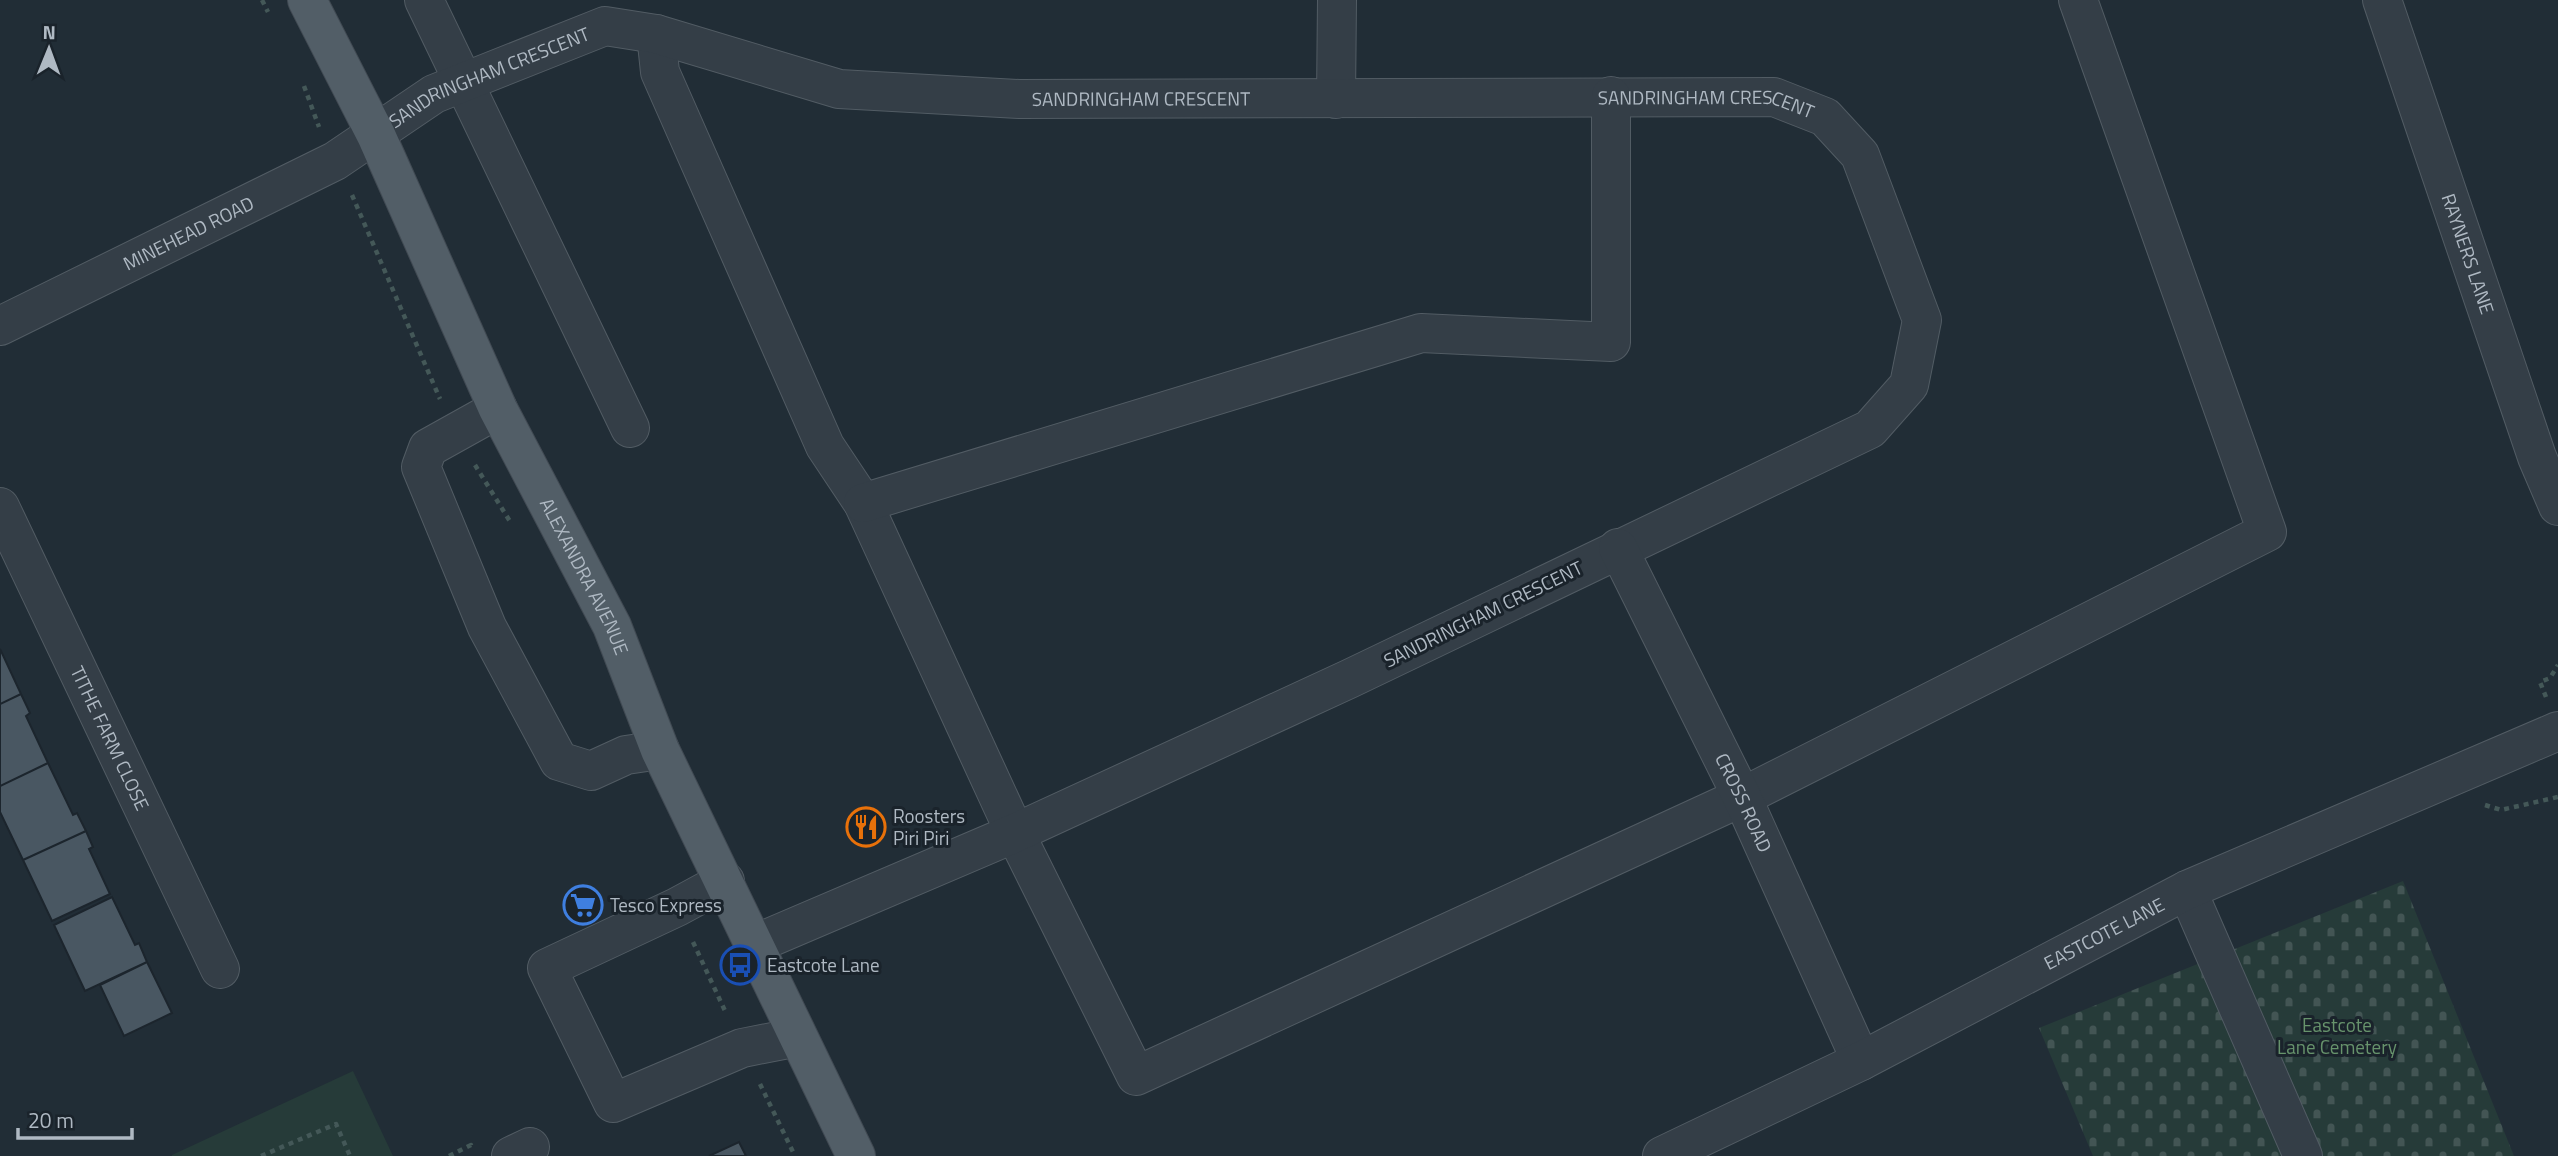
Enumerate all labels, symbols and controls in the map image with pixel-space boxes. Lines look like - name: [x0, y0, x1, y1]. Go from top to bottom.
- north arrow: [14, 14, 84, 84]
- text: N: [42, 17, 56, 46]
- street label: SANDRINGHAM CRESCENT: [382, 19, 594, 135]
- street label: SANDRINGHAM CRESCENT: [1598, 82, 1819, 125]
- street label: SANDRINGHAM CRESCENT: [1032, 83, 1250, 113]
- street label: MINEHEAD ROAD: [118, 188, 259, 277]
- street label: RAYNERS LANE: [2435, 189, 2502, 318]
- street label: ALEXANDRA AVENUE: [533, 492, 637, 659]
- street label: SANDRINGHAM CRESCENT: [1378, 553, 1587, 674]
- street label: TITHE FARM CLOSE: [64, 661, 157, 815]
- street label: CROSS ROAD: [1708, 748, 1780, 857]
- place label: Roosters Piri Piri: [893, 801, 965, 852]
- restaurant icon: Roosters Piri Piri: [845, 806, 887, 848]
- supermarket icon: Tesco Express: [562, 884, 604, 926]
- street label: EASTCOTE LANE: [2038, 889, 2169, 977]
- place label: Tesco Express: [610, 890, 722, 919]
- bus stop icon: Eastcote Lane: [719, 944, 761, 986]
- place label: Eastcote Lane: [767, 950, 880, 979]
- park label: Eastcote Lane Cemetery: [2277, 1010, 2397, 1061]
- scale bar: [18, 1096, 131, 1140]
- text: 20 m: [28, 1104, 74, 1136]

